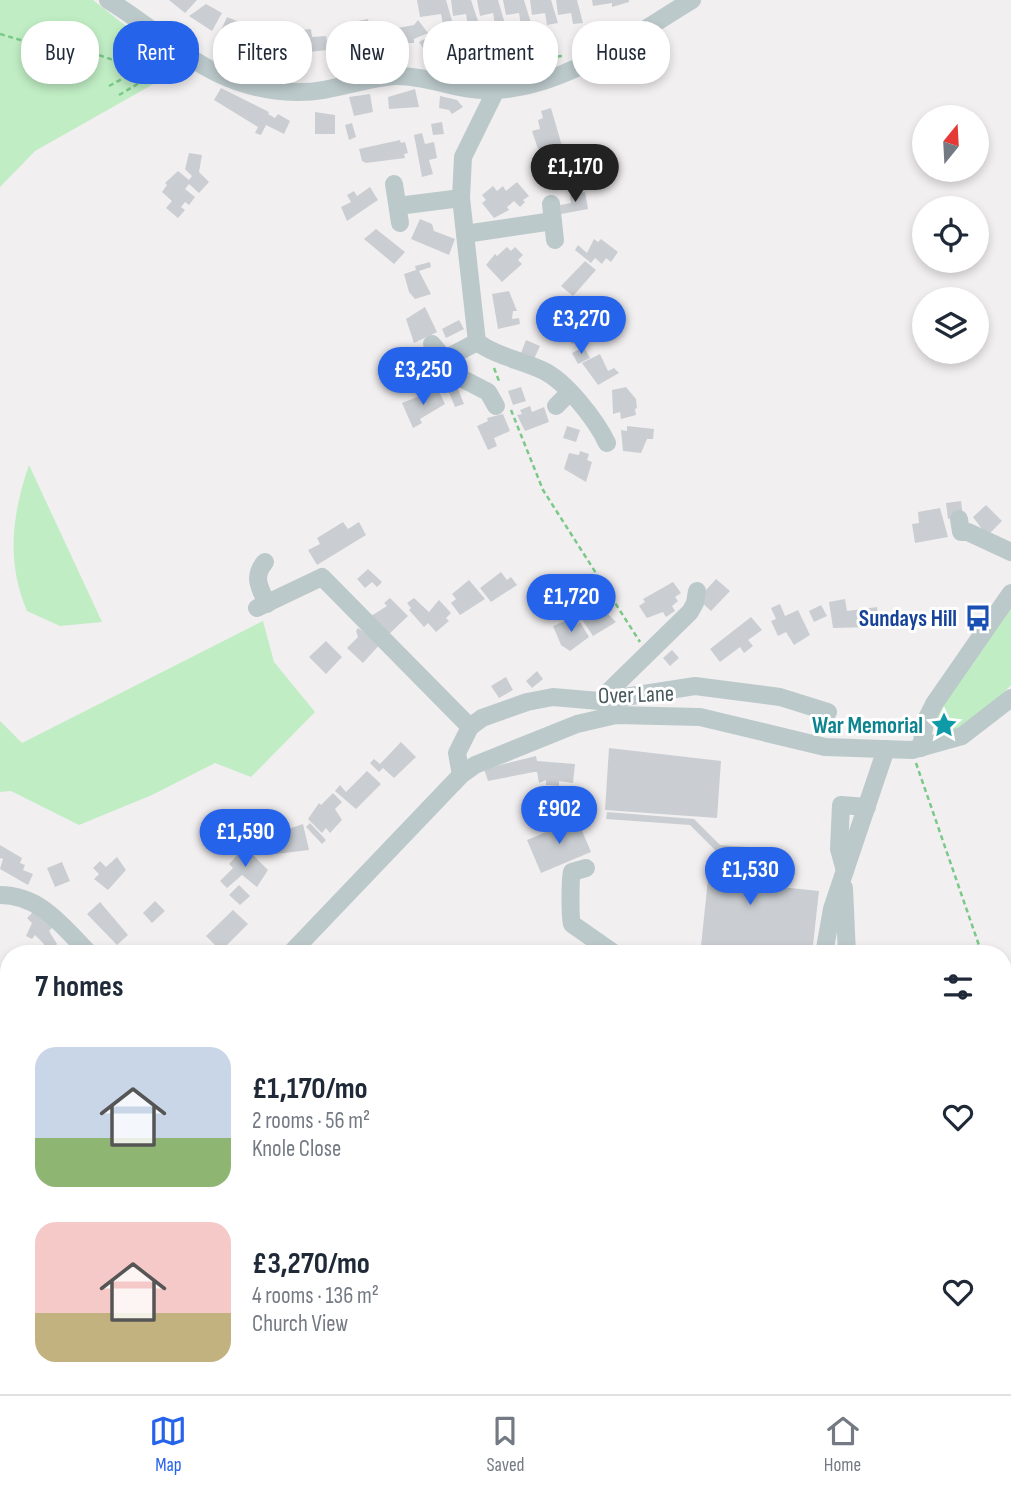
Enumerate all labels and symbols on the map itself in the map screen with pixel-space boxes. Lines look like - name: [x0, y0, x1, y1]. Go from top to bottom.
- north arrow: [912, 105, 989, 182]
- pin: £1,170: [518, 144, 632, 204]
- pin: £3,270: [524, 296, 638, 356]
- pin: £3,250: [366, 348, 480, 407]
- pin: £1,720: [514, 574, 628, 634]
- bus stop icon: Sundays Hill: [963, 603, 993, 633]
- place label: Sundays Hill: [859, 605, 957, 633]
- street label: Over Lane: [598, 680, 675, 710]
- place icon: War Memorial: [929, 710, 959, 740]
- place label: War Memorial: [812, 712, 923, 740]
- pin: £902: [518, 786, 600, 846]
- pin: £1,590: [188, 810, 302, 869]
- pin: £1,530: [693, 848, 807, 907]

